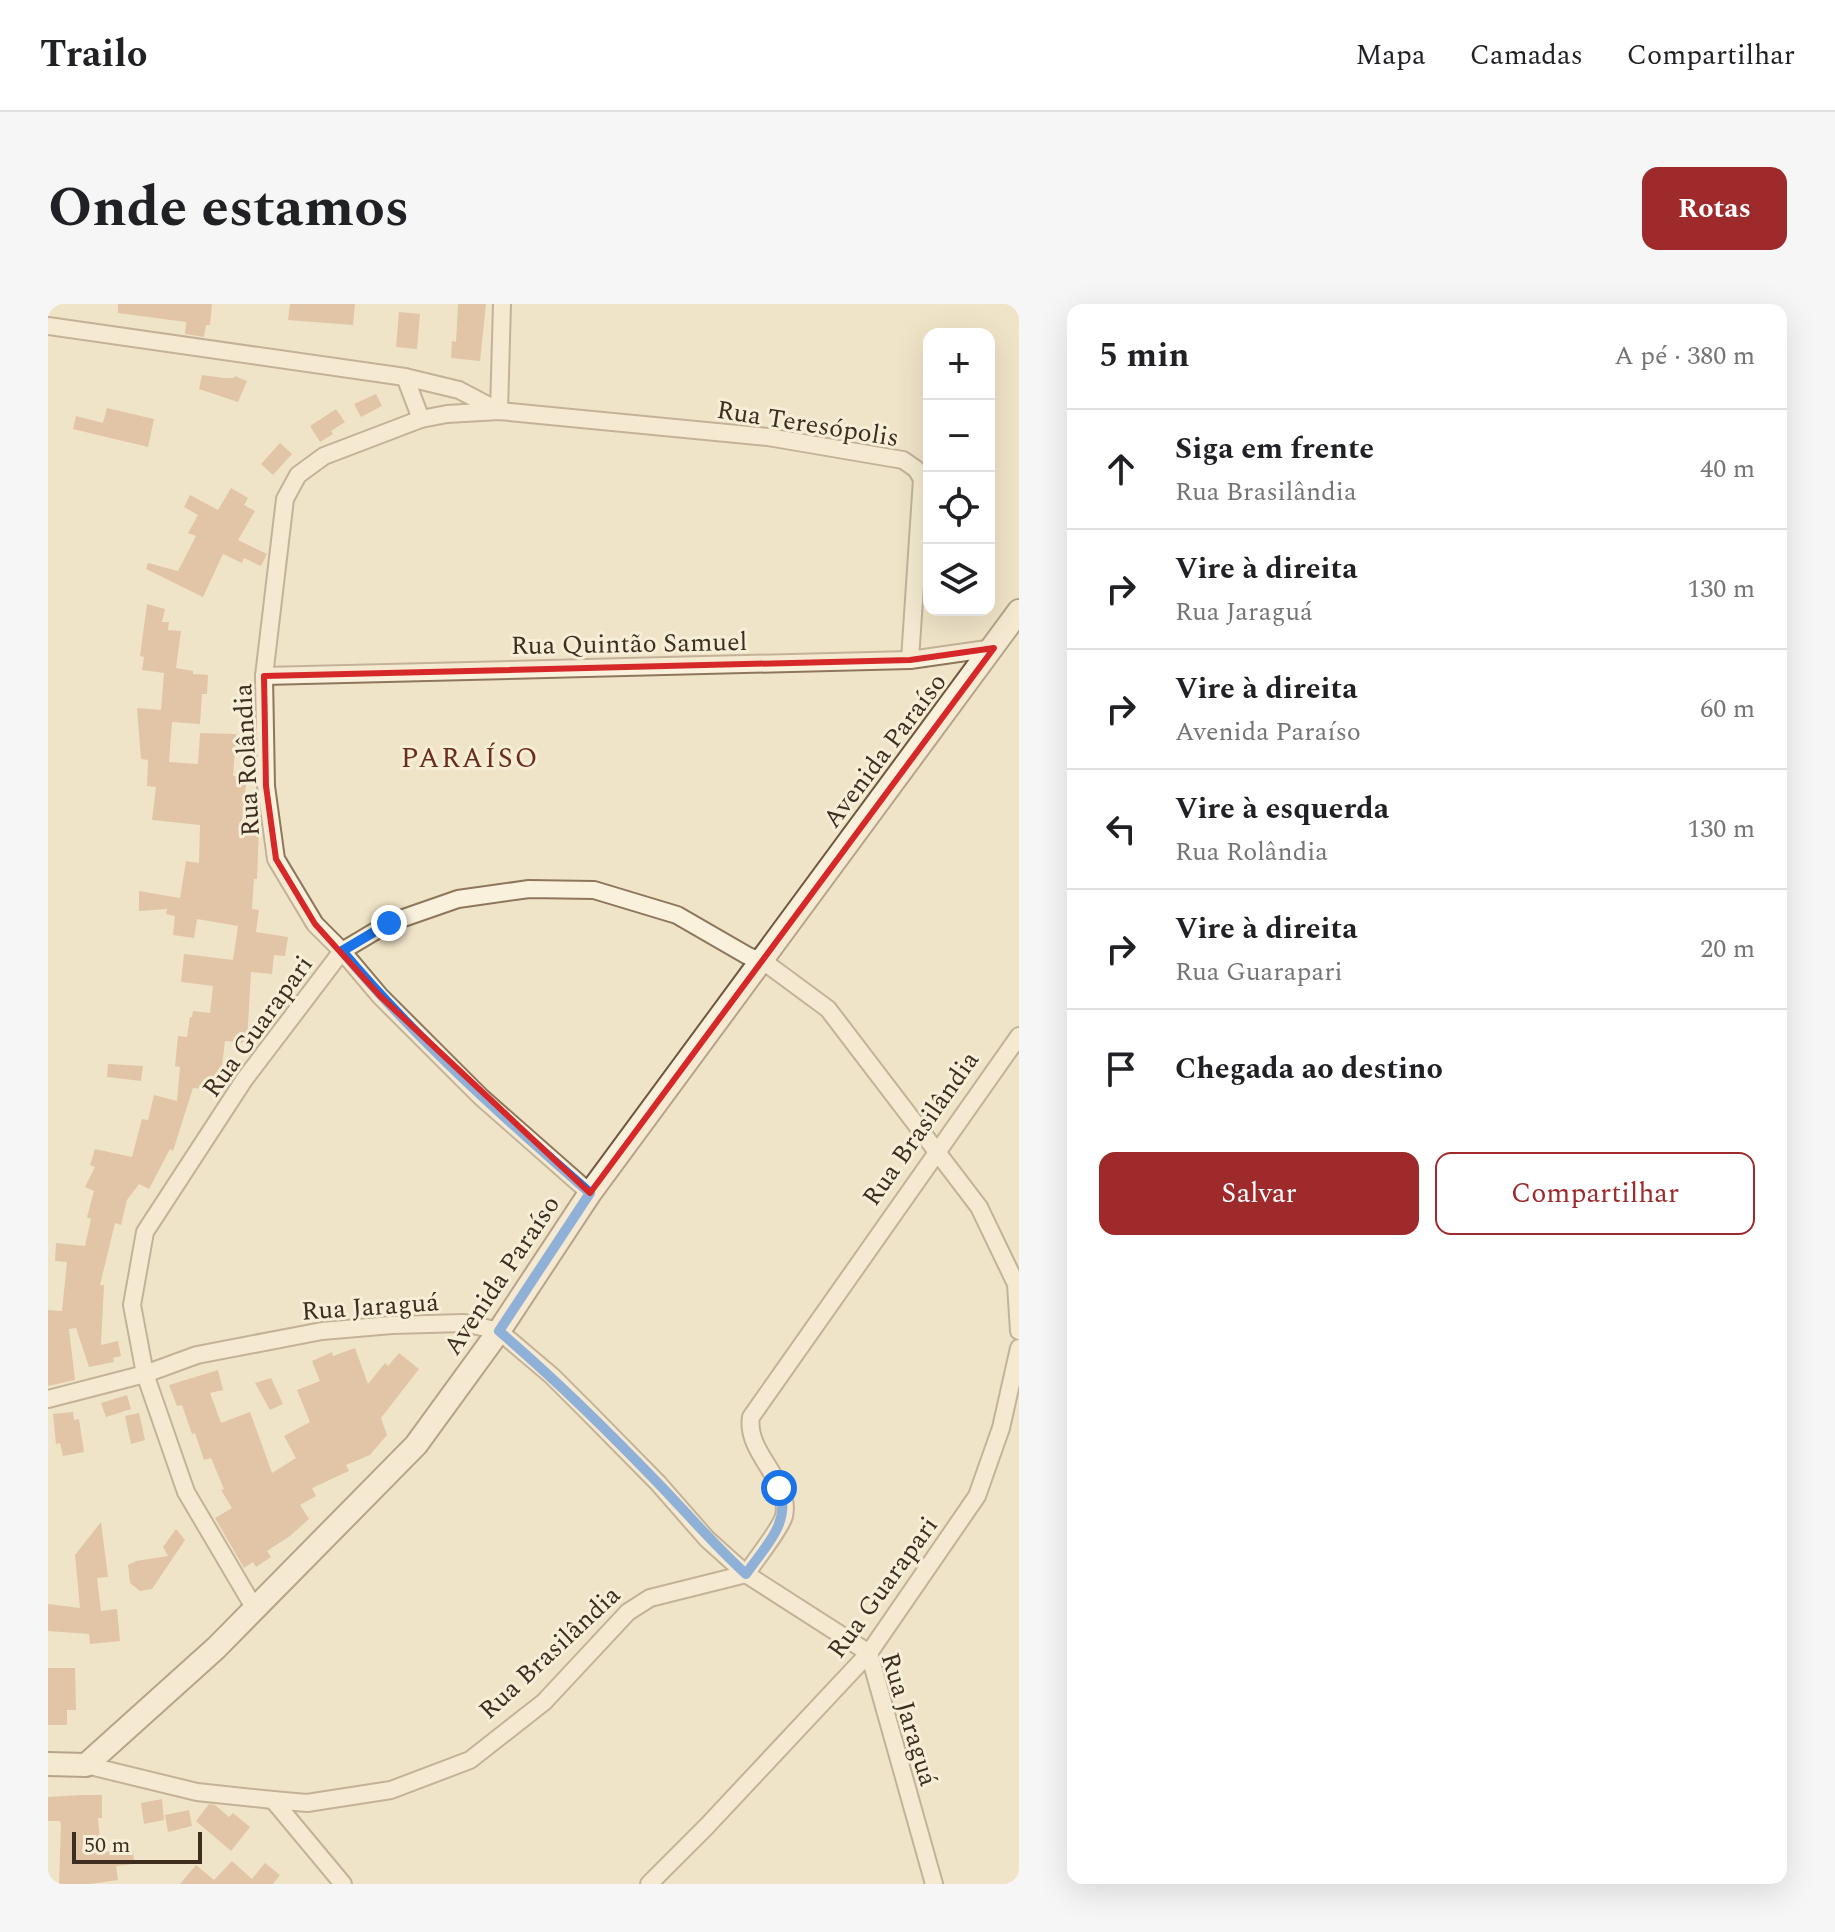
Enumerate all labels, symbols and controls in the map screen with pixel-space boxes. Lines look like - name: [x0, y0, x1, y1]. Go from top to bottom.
- text: Trailo: [40, 26, 147, 84]
- text: Mapa: [1355, 34, 1426, 77]
- text: Camadas: [1470, 34, 1583, 77]
- text: Compartilhar: [1627, 34, 1795, 77]
- text: Onde estamos: [48, 166, 409, 251]
- button: Rotas: [1642, 167, 1787, 250]
- map controls: [923, 328, 995, 616]
- button: +: [923, 328, 995, 400]
- text: 5 min: [1099, 330, 1189, 382]
- text: A pé · 380 m: [1614, 336, 1755, 376]
- street label: Rua Teresópolis: [714, 390, 902, 458]
- button: −: [923, 400, 995, 472]
- text: Siga em frente: [1175, 426, 1374, 472]
- icon: ahead: [1099, 447, 1143, 491]
- text: 40 m: [1700, 449, 1755, 489]
- button: locate: [923, 472, 995, 544]
- text: Rua Brasilândia: [1175, 472, 1357, 512]
- button: layers: [923, 544, 995, 616]
- text: Vire à direita: [1175, 546, 1358, 592]
- icon: right: [1099, 567, 1143, 611]
- text: 130 m: [1687, 569, 1755, 609]
- text: Rua Jaraguá: [1175, 592, 1313, 632]
- street label: Rua Quintão Samuel: [510, 622, 748, 666]
- street label: Avenida Paraíso: [813, 664, 957, 837]
- text: Vire à direita: [1175, 666, 1358, 712]
- street label: Rua Rolândia: [223, 682, 271, 837]
- icon: right: [1099, 687, 1143, 731]
- text: 60 m: [1700, 689, 1755, 729]
- text: Avenida Paraíso: [1175, 712, 1361, 752]
- district label: PARAÍSO: [401, 737, 539, 780]
- text: Vire à esquerda: [1175, 786, 1389, 832]
- icon: left: [1099, 807, 1143, 851]
- text: 130 m: [1687, 809, 1755, 849]
- text: Rua Rolândia: [1175, 832, 1328, 872]
- route end: [371, 905, 407, 941]
- text: Vire à direita: [1175, 906, 1358, 952]
- icon: right: [1099, 927, 1143, 971]
- text: 20 m: [1700, 929, 1755, 969]
- street label: Rua Guarapari: [192, 947, 323, 1106]
- text: Rua Guarapari: [1175, 952, 1343, 992]
- street label: Rua Brasilândia: [852, 1042, 989, 1214]
- text: Chegada ao destino: [1175, 1046, 1443, 1092]
- icon: arrive: [1099, 1047, 1143, 1091]
- button: Salvar: [1099, 1152, 1419, 1235]
- button: Compartilhar: [1435, 1152, 1755, 1235]
- street label: Avenida Paraíso: [433, 1187, 570, 1364]
- street label: Rua Jaraguá: [300, 1282, 440, 1332]
- route start: [761, 1470, 797, 1506]
- street label: Rua Guarapari: [817, 1508, 948, 1667]
- street label: Rua Brasilândia: [470, 1576, 630, 1729]
- street label: Rua Jaraguá: [870, 1648, 948, 1791]
- scale bar: [72, 1828, 202, 1864]
- text: 50 m: [84, 1829, 130, 1862]

